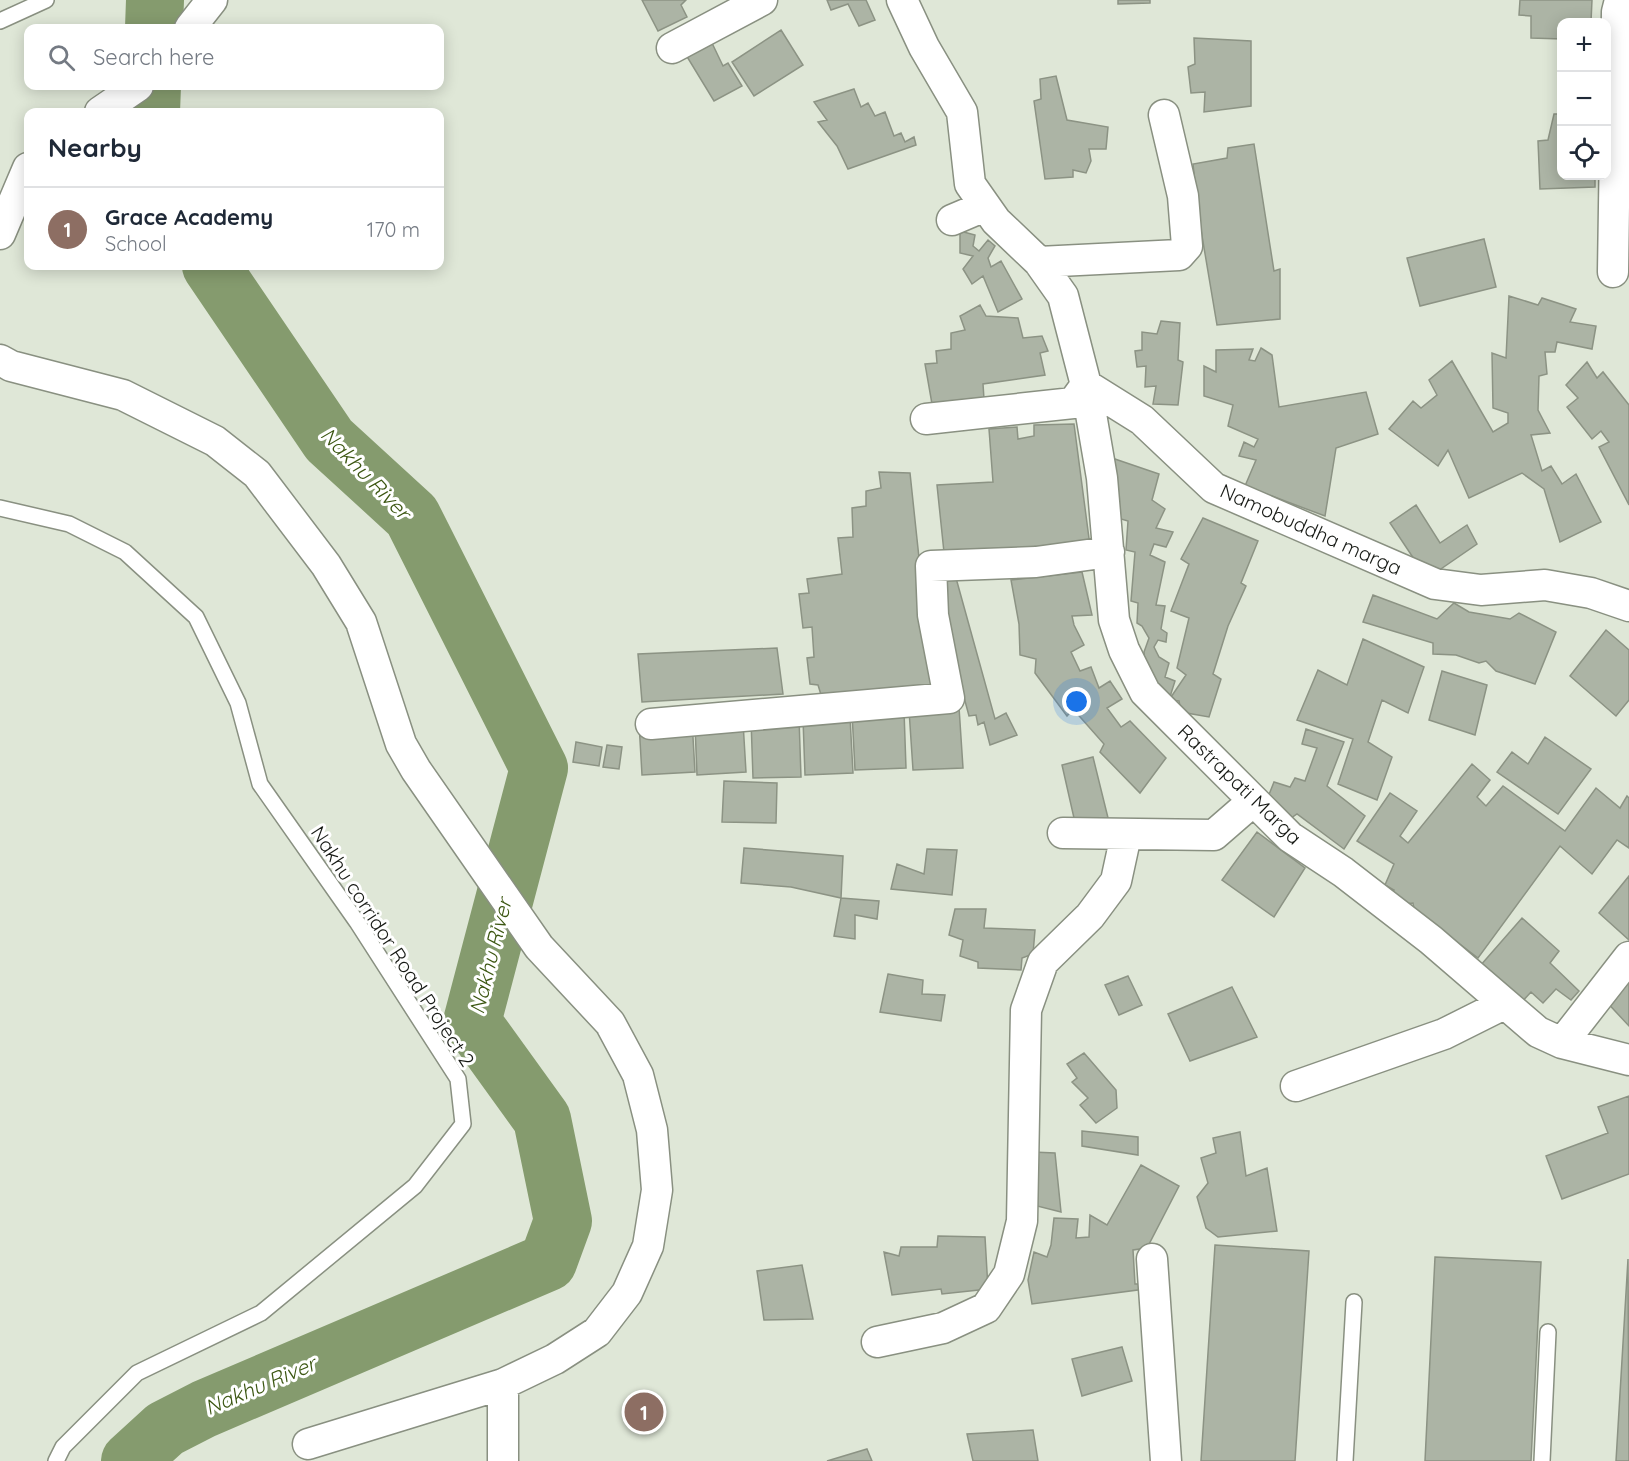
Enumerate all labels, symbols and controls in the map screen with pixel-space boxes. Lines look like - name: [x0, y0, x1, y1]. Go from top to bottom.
- map controls: [1557, 18, 1611, 180]
- button: +: [1557, 18, 1611, 72]
- search box: [24, 24, 444, 90]
- icon: search: [45, 41, 78, 74]
- text: Search here: [93, 43, 214, 71]
- button: −: [1557, 72, 1611, 126]
- button: locate: [1557, 126, 1611, 180]
- text: Nearby: [48, 131, 142, 164]
- text: Grace Academy: [105, 203, 273, 231]
- text: 1: [64, 217, 71, 242]
- text: 170 m: [367, 217, 420, 242]
- text: School: [105, 231, 167, 256]
- water label: Nakhu River: [316, 421, 418, 527]
- street label: Namobuddha marga: [1216, 478, 1406, 580]
- your location: [1062, 687, 1091, 716]
- street label: Rastrapati Marga: [1173, 719, 1307, 849]
- street label: Nakhu corridor Road Project 2: [306, 821, 480, 1071]
- water label: Nakhu River: [463, 893, 518, 1017]
- water label: Nakhu River: [200, 1349, 322, 1420]
- pin: 1: [624, 1390, 664, 1434]

